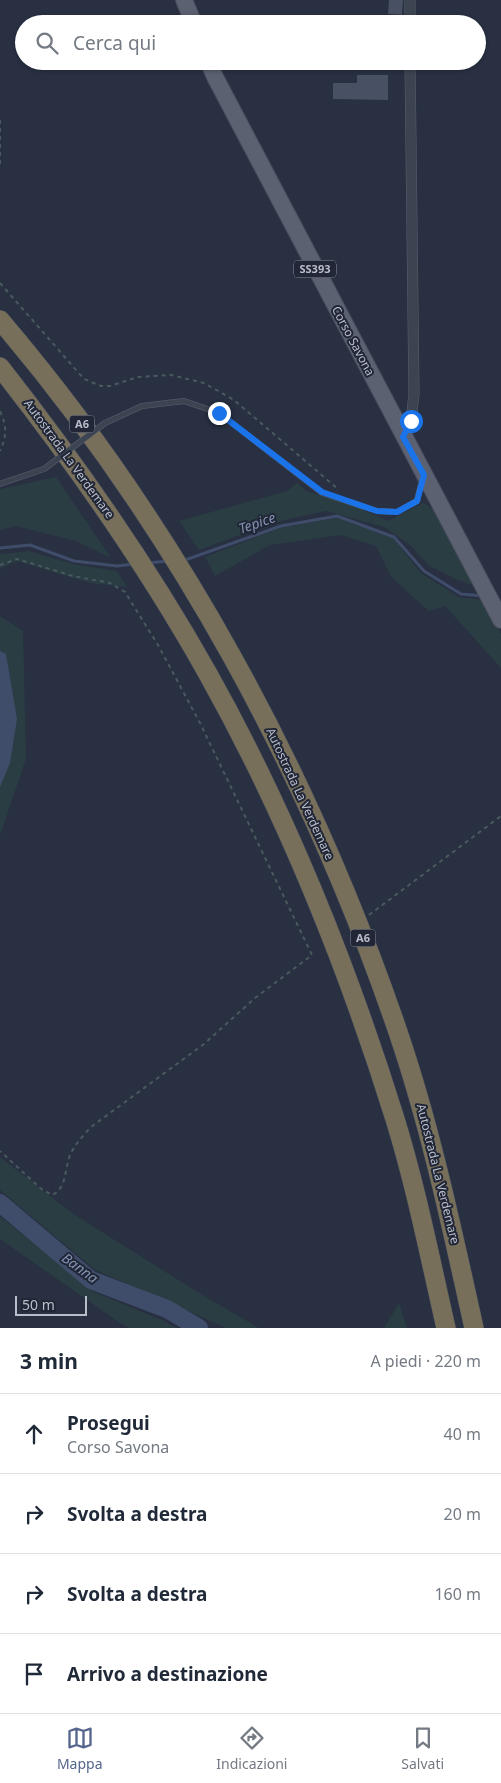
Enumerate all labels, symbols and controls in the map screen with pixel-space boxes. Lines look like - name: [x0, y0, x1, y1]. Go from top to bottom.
- search box: [15, 15, 486, 70]
- icon: search: [33, 29, 61, 57]
- text: Cerca qui: [73, 30, 156, 56]
- road number: SS393: [294, 260, 336, 278]
- street label: Corso Savona: [328, 303, 379, 379]
- street label: Autostrada La Verdemare: [20, 396, 119, 522]
- route end: [208, 402, 231, 425]
- route start: [400, 410, 423, 433]
- road number: A6: [70, 416, 94, 432]
- water label: Tepice: [236, 507, 278, 538]
- street label: Autostrada La Verdemare: [262, 725, 339, 863]
- road number: A6: [350, 930, 376, 946]
- street label: Autostrada La Verdemare: [413, 1102, 464, 1246]
- water label: Banna: [58, 1248, 102, 1287]
- scale bar: [15, 1293, 88, 1316]
- text: 50 m: [22, 1295, 55, 1314]
- text: 3 min: [20, 1347, 78, 1375]
- text: A piedi · 220 m: [370, 1350, 481, 1372]
- text: Prosegui: [67, 1410, 150, 1436]
- icon: ahead: [20, 1420, 48, 1448]
- text: 40 m: [444, 1423, 481, 1445]
- text: Corso Savona: [67, 1436, 169, 1458]
- icon: right: [20, 1500, 48, 1528]
- text: Svolta a destra: [67, 1501, 207, 1527]
- text: 20 m: [444, 1503, 481, 1525]
- icon: right: [20, 1580, 48, 1608]
- text: Svolta a destra: [67, 1581, 207, 1607]
- text: 160 m: [434, 1583, 481, 1605]
- icon: arrive: [20, 1660, 48, 1688]
- text: Arrivo a destinazione: [67, 1661, 268, 1687]
- tab: Mappa: [57, 1724, 103, 1773]
- tab: Indicazioni: [216, 1724, 287, 1773]
- tab: Salvati: [401, 1724, 444, 1773]

